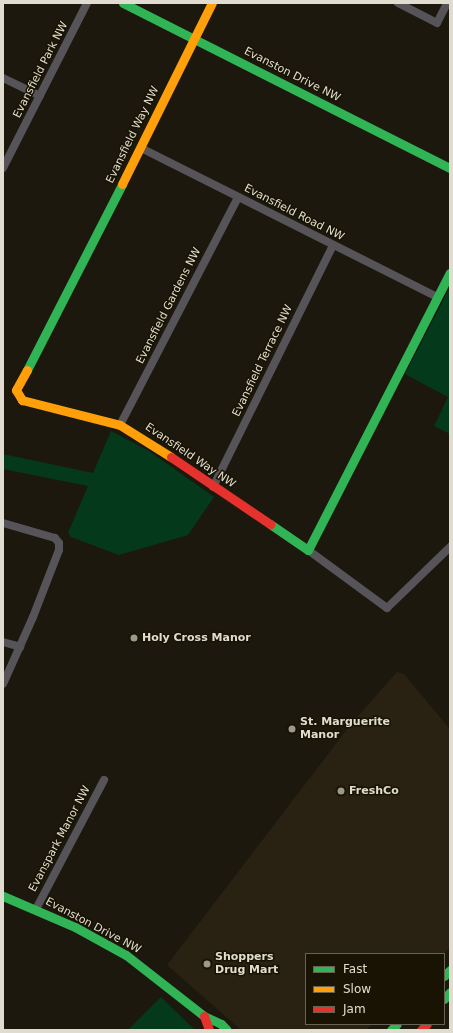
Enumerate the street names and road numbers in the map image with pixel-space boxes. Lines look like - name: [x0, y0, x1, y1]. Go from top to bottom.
- street label: Evansfield Park NW: [11, 20, 71, 120]
- street label: Evanston Drive NW: [242, 45, 342, 105]
- street label: Evansfield Way NW: [104, 84, 162, 186]
- street label: Evansfield Road NW: [242, 182, 346, 244]
- street label: Evansfield Gardens NW: [134, 246, 204, 366]
- street label: Evansfield Terrace NW: [230, 303, 296, 419]
- street label: Evansfield Way NW: [142, 421, 238, 491]
- street label: Evanspark Manor NW: [26, 784, 94, 894]
- street label: Evanston Drive NW: [43, 895, 143, 957]

